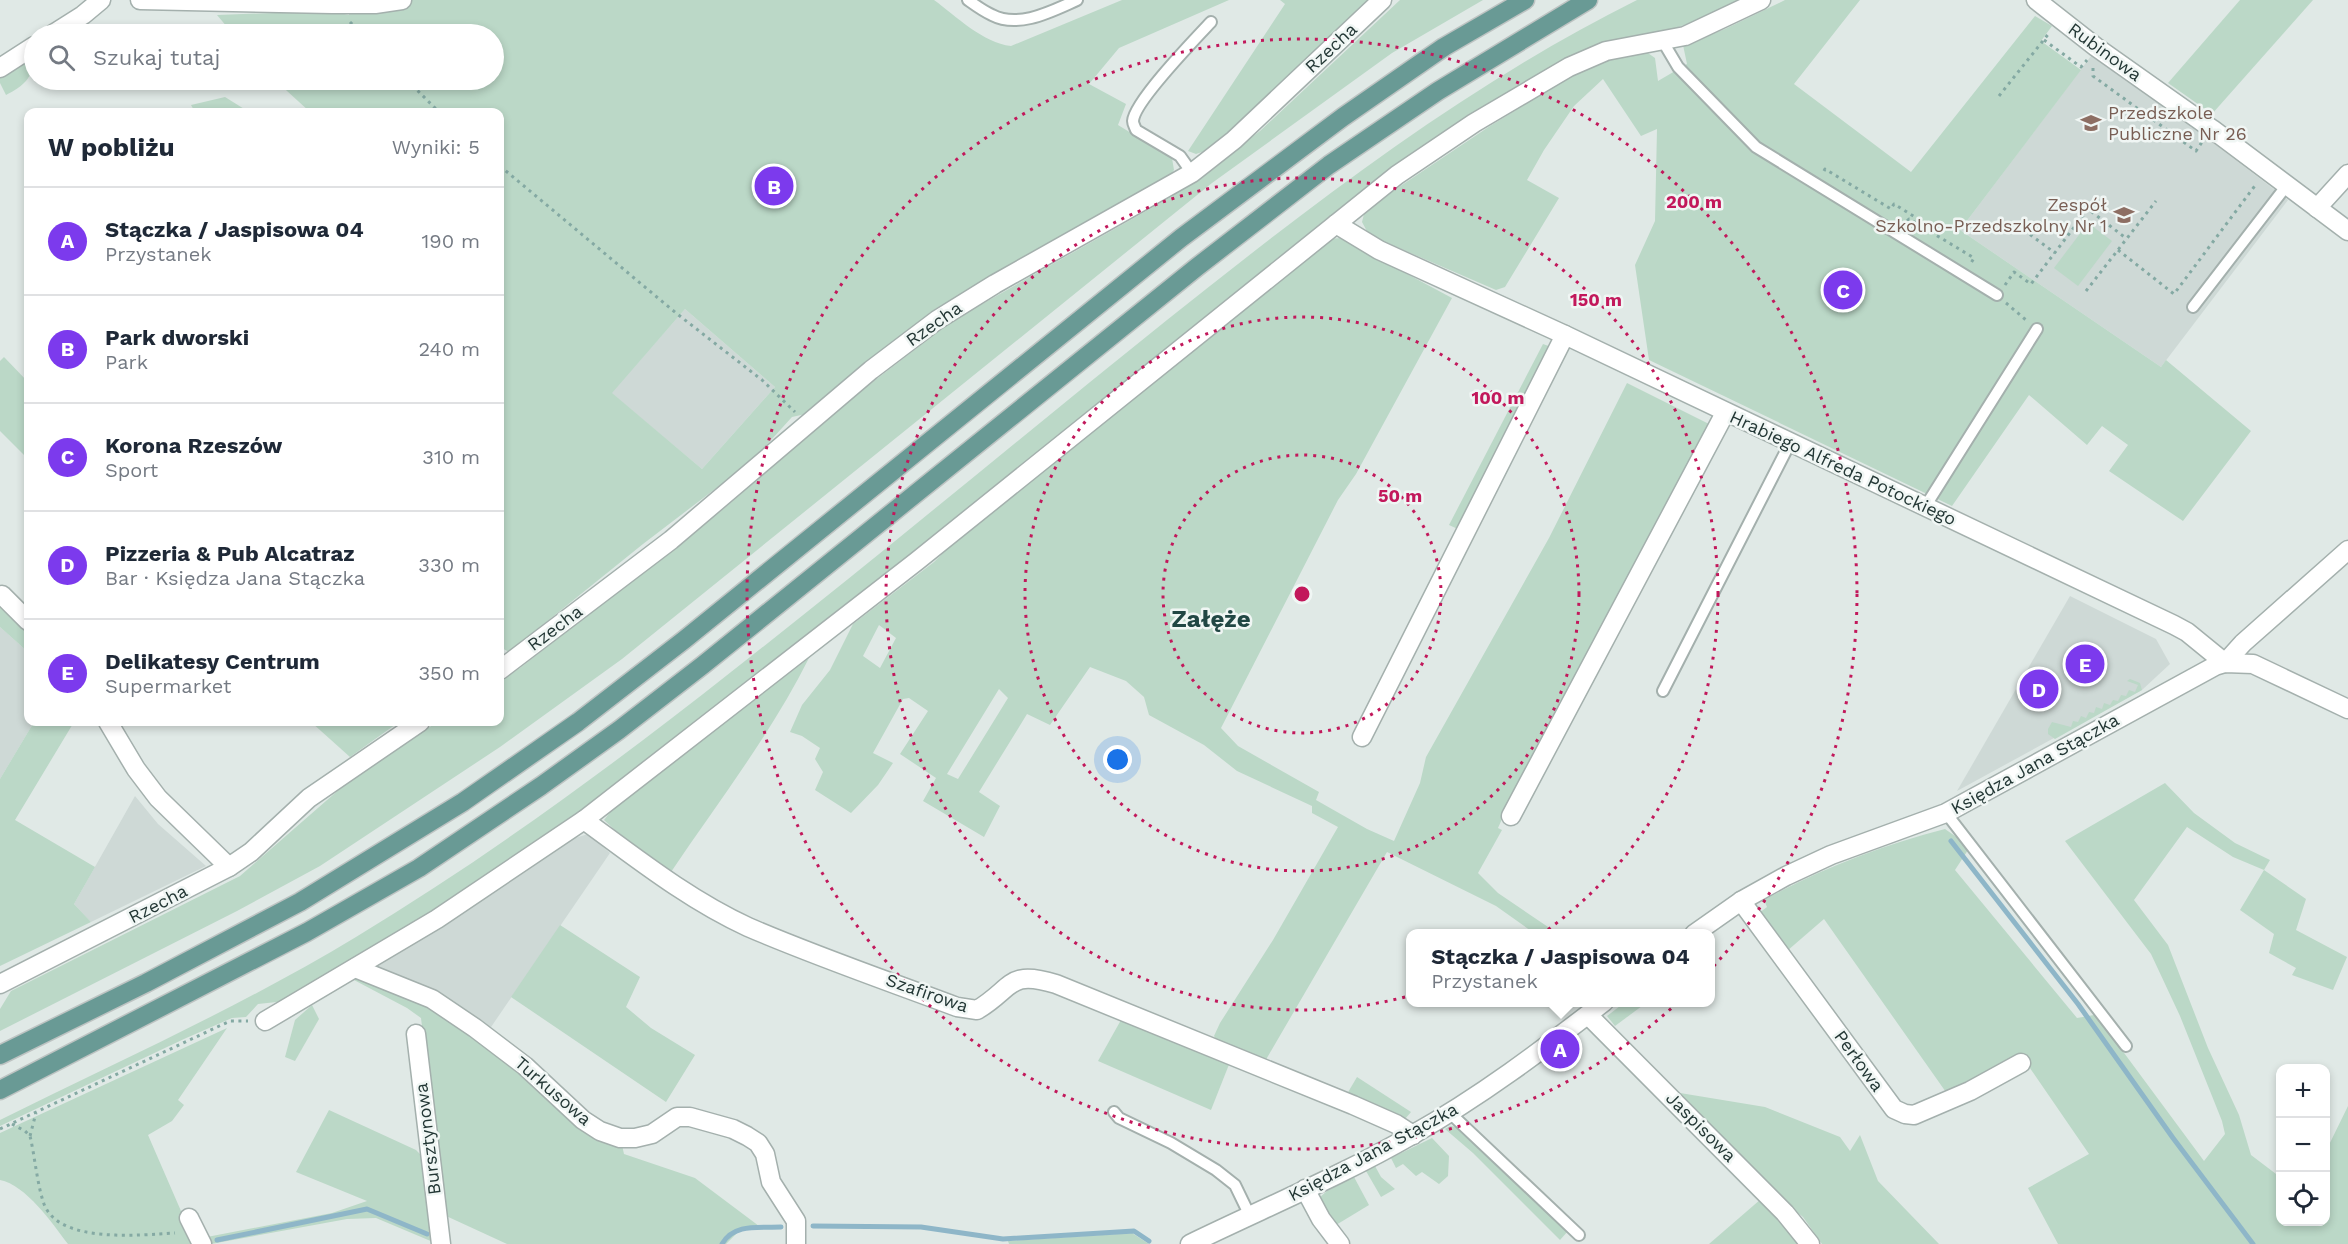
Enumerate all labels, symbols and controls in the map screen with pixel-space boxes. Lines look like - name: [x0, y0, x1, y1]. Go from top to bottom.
- street label: Rzecha: [1300, 18, 1361, 77]
- street label: Rubinowa: [2064, 18, 2146, 85]
- search box: [24, 24, 504, 90]
- icon: search: [45, 41, 78, 74]
- text: Szukaj tutaj: [93, 45, 220, 70]
- place label: Przedszkole Publiczne Nr 26: [2108, 102, 2247, 144]
- school or university icon: Przedszkole Publiczne Nr 26: [2079, 111, 2103, 135]
- text: W pobliżu: [48, 132, 175, 162]
- text: Wyniki: 5: [392, 135, 480, 159]
- pin: B: [754, 164, 794, 208]
- text: 200 m: [1666, 191, 1722, 212]
- place label: Zespół Szkolno-Przedszkolny Nr 1: [1875, 194, 2107, 236]
- school or university icon: Zespół Szkolno-Przedszkolny Nr 1: [2112, 203, 2136, 227]
- text: Stączka / Jaspisowa 04: [105, 217, 364, 242]
- text: A: [61, 229, 74, 253]
- text: 190 m: [422, 229, 480, 253]
- text: Przystanek: [105, 242, 212, 266]
- pin: C: [1824, 268, 1862, 312]
- text: 150 m: [1570, 289, 1622, 310]
- street label: Rzecha: [902, 297, 966, 350]
- text: Park dworski: [105, 325, 249, 350]
- text: B: [61, 337, 74, 361]
- text: 240 m: [418, 337, 480, 361]
- text: Park: [105, 350, 148, 374]
- text: 100 m: [1471, 387, 1525, 408]
- street label: Hrabiego Alfreda Potockiego: [1727, 406, 1960, 529]
- text: Korona Rzeszów: [105, 433, 282, 458]
- text: C: [61, 445, 74, 469]
- text: 310 m: [422, 445, 480, 469]
- text: Sport: [105, 458, 158, 482]
- text: 50 m: [1378, 485, 1422, 506]
- text: Pizzeria & Pub Alcatraz: [105, 541, 354, 566]
- text: D: [60, 553, 75, 577]
- text: 330 m: [418, 553, 480, 577]
- text: Bar · Księdza Jana Stączka: [105, 566, 365, 590]
- centre of rings: [1292, 584, 1312, 604]
- street label: Rzecha: [523, 600, 586, 655]
- district label: Załęże: [1171, 605, 1251, 633]
- pin: E: [2066, 642, 2104, 686]
- text: Delikatesy Centrum: [105, 649, 320, 674]
- text: E: [61, 661, 74, 685]
- text: 350 m: [418, 661, 480, 685]
- pin: D: [2020, 666, 2058, 712]
- text: Supermarket: [105, 674, 231, 698]
- street label: Księdza Jana Stączka: [1947, 709, 2122, 819]
- your location: [1103, 745, 1132, 774]
- street label: Rzecha: [125, 880, 191, 927]
- popup: [1406, 929, 1715, 1007]
- text: Stączka / Jaspisowa 04: [1431, 944, 1690, 969]
- street label: Szafirowa: [883, 969, 971, 1016]
- text: Przystanek: [1431, 969, 1538, 993]
- pin: A: [1540, 1026, 1580, 1072]
- street label: Perłowa: [1830, 1026, 1889, 1095]
- street label: Turkusowa: [511, 1052, 596, 1130]
- map controls: [2276, 1064, 2330, 1226]
- button: +: [2276, 1064, 2330, 1118]
- street label: Bursztynowa: [410, 1082, 445, 1196]
- street label: Jaspisowa: [1662, 1087, 1741, 1166]
- street label: Księdza Jana Stączka: [1284, 1098, 1461, 1205]
- button: −: [2276, 1118, 2330, 1172]
- button: locate: [2276, 1172, 2330, 1226]

